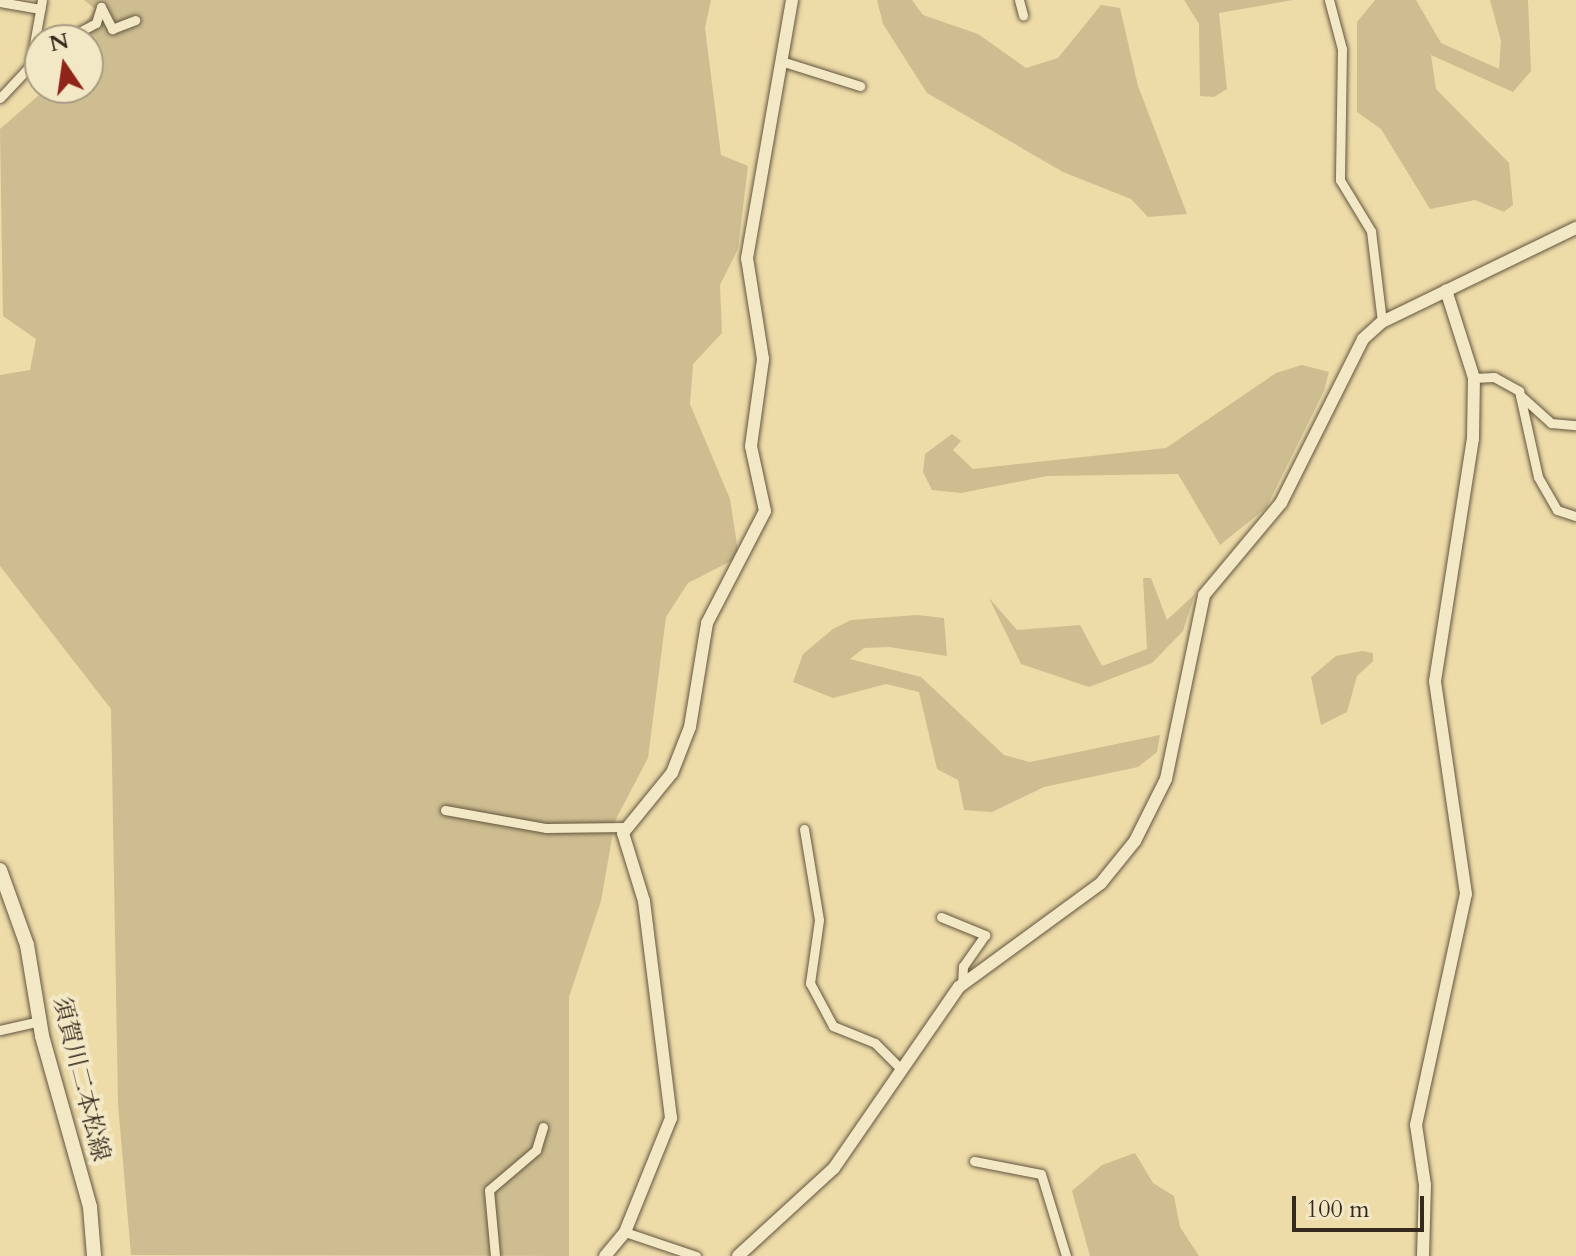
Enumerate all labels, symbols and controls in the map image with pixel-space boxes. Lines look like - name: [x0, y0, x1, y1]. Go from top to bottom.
- north arrow: [24, 24, 104, 104]
- text: N: [46, 26, 72, 59]
- street label: 須賀川二本松線: [47, 994, 115, 1164]
- scale bar: [1296, 1180, 1428, 1230]
- text: 100 m: [1306, 1193, 1370, 1226]

